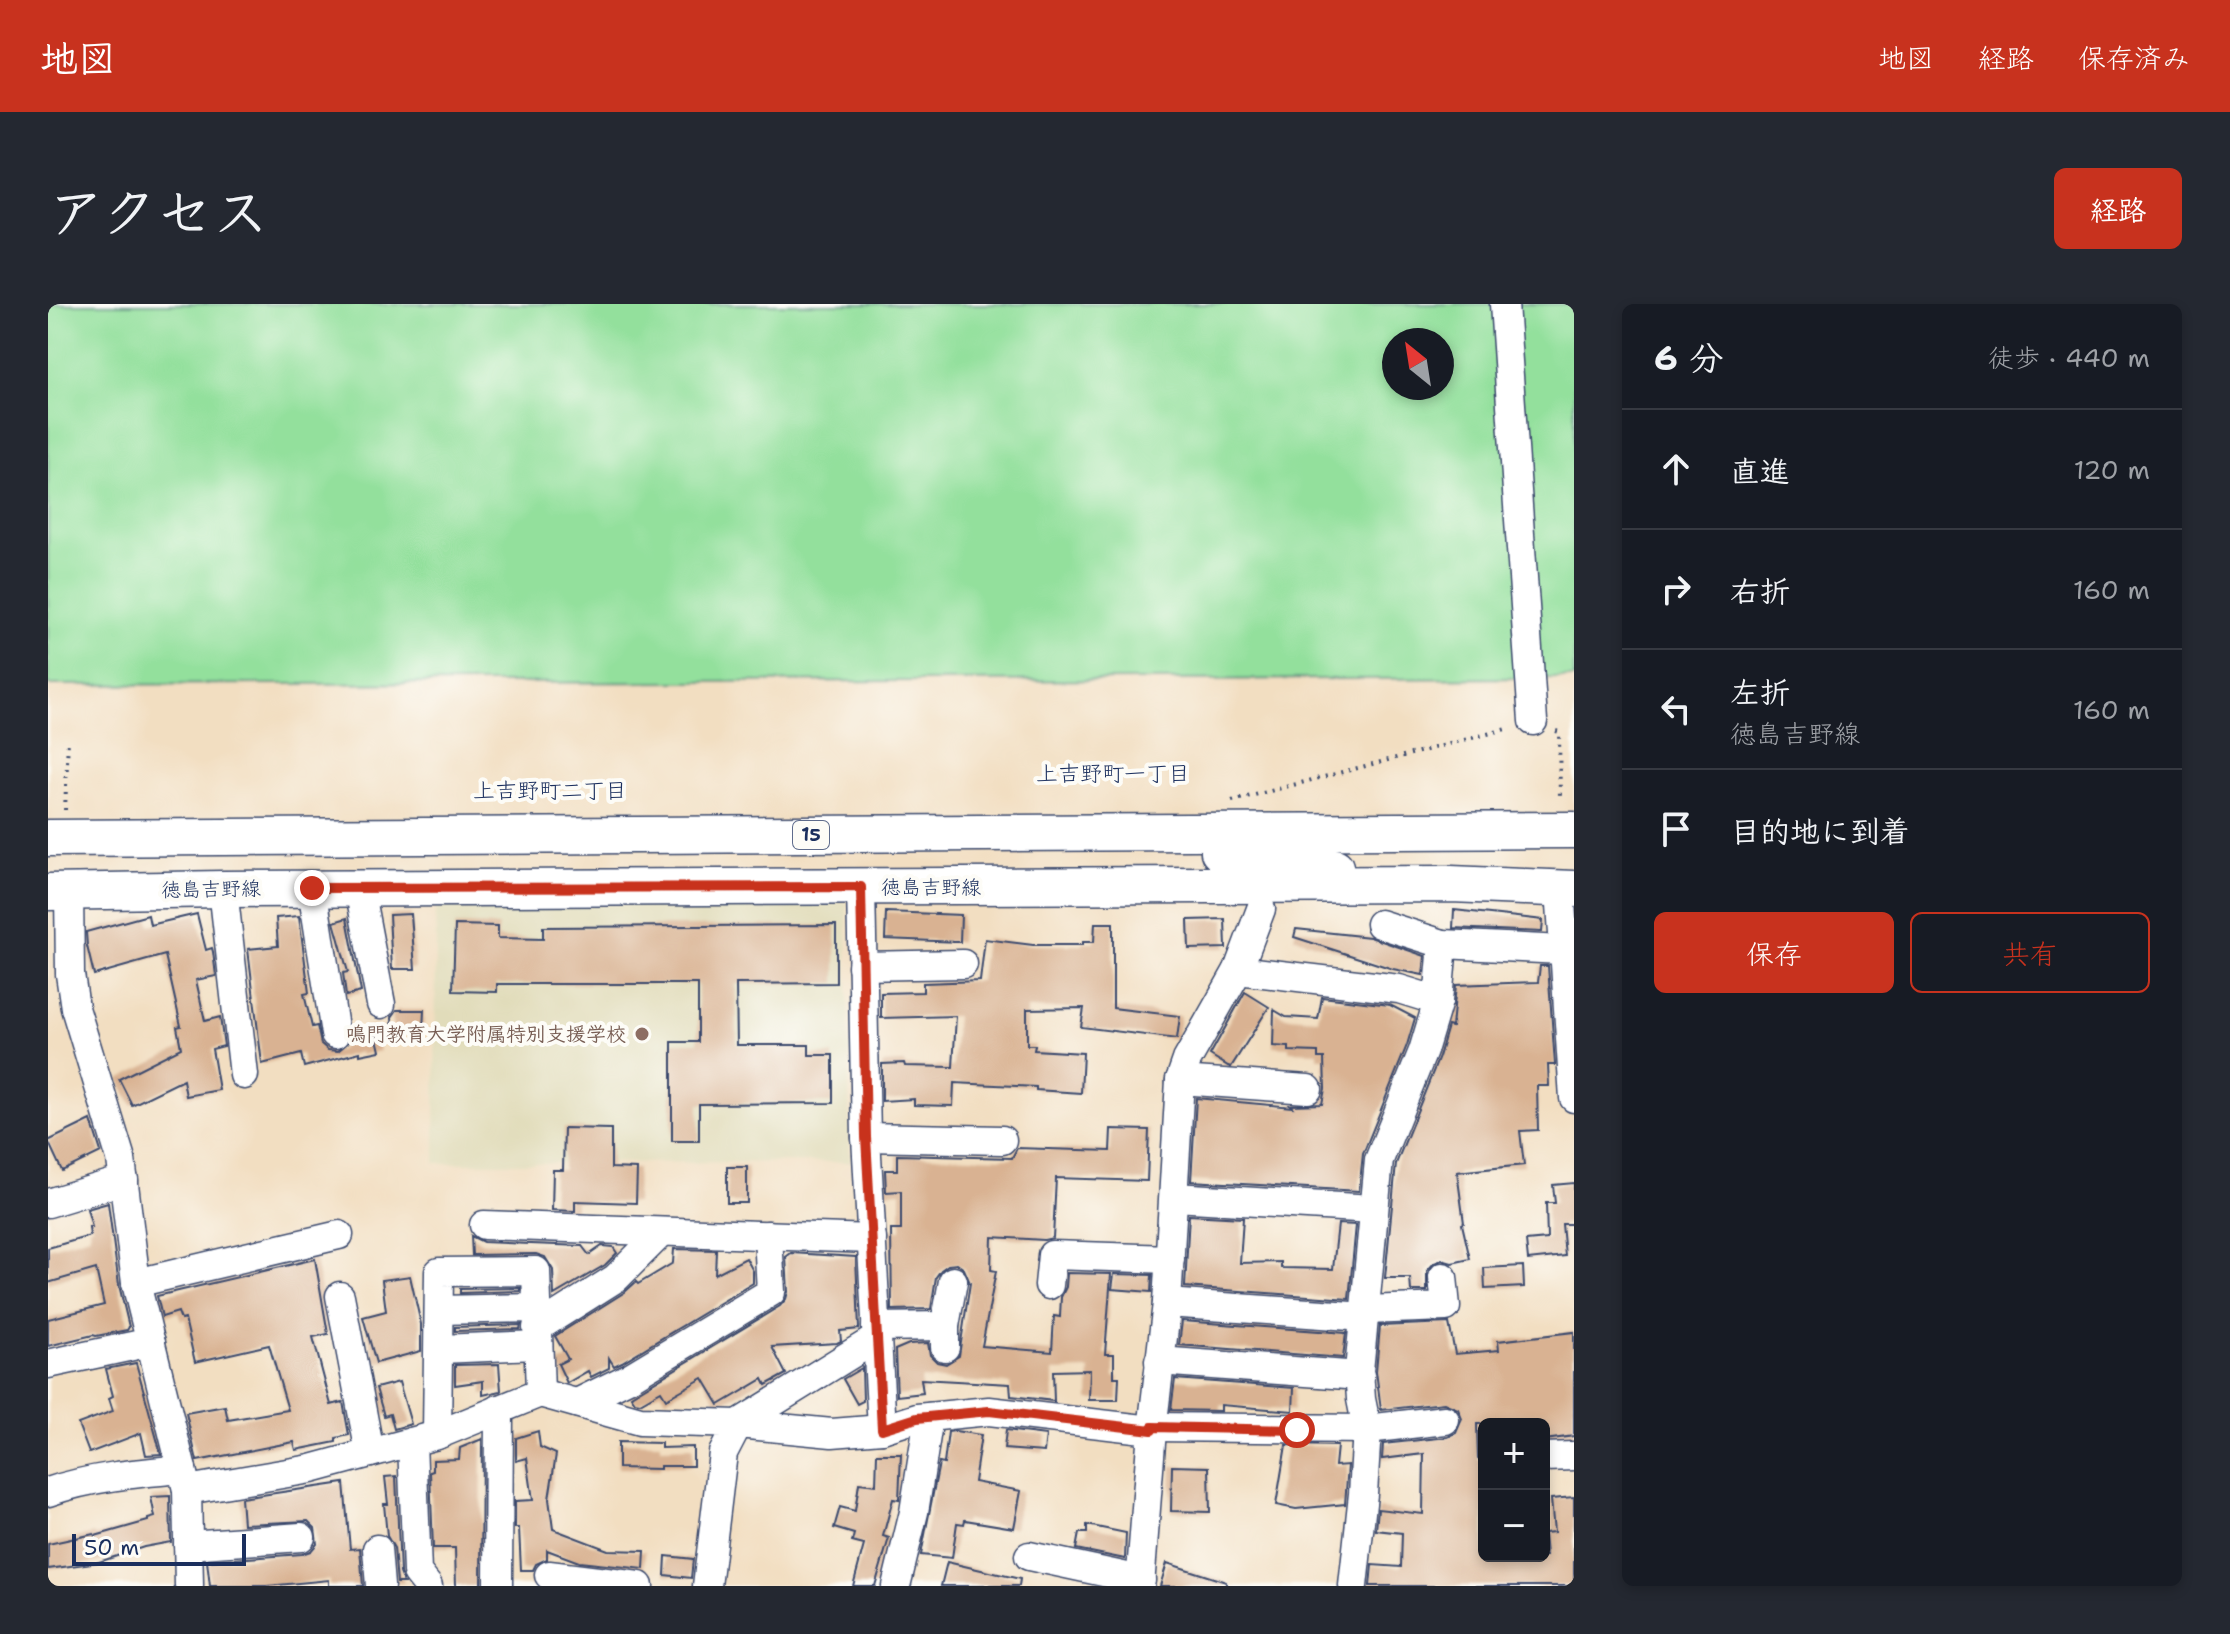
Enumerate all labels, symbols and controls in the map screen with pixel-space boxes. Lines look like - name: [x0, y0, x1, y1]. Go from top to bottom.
- text: 地図: [40, 33, 116, 84]
- text: 地図: [1878, 39, 1934, 77]
- text: 経路: [1978, 39, 2034, 77]
- text: 保存済み: [2078, 39, 2190, 77]
- button: 経路: [2054, 168, 2182, 249]
- text: アクセス: [48, 175, 269, 250]
- north arrow: [1382, 328, 1454, 400]
- text: 6 分: [1654, 335, 1724, 381]
- text: 徒歩 · 440 m: [1988, 340, 2150, 375]
- icon: ahead: [1654, 447, 1698, 491]
- text: 直進: [1730, 451, 1790, 492]
- text: 120 m: [2074, 452, 2150, 487]
- icon: right: [1654, 567, 1698, 611]
- text: 右折: [1730, 571, 1790, 612]
- text: 160 m: [2073, 572, 2150, 607]
- text: 左折: [1730, 672, 1790, 713]
- icon: left: [1654, 687, 1698, 731]
- text: 160 m: [2073, 692, 2150, 727]
- text: 徳島吉野線: [1730, 716, 1860, 751]
- district label: 上吉野町一丁目: [1036, 759, 1190, 788]
- district label: 上吉野町二丁目: [473, 776, 627, 805]
- icon: arrive: [1654, 807, 1698, 851]
- text: 目的地に到着: [1730, 811, 1910, 852]
- road number: 15: [793, 821, 829, 849]
- route end: [294, 870, 330, 906]
- street label: 徳島吉野線: [881, 874, 981, 900]
- street label: 徳島吉野線: [161, 875, 261, 903]
- button: 保存: [1654, 912, 1894, 993]
- button: 共有: [1910, 912, 2150, 993]
- place label: 鳴門教育大学附属特別支援学校: [346, 1021, 626, 1047]
- marker: 鳴門教育大学附属特別支援学校: [633, 1025, 651, 1043]
- route start: [1279, 1412, 1315, 1448]
- map controls: [1478, 1418, 1550, 1562]
- button: +: [1478, 1418, 1550, 1490]
- button: −: [1478, 1490, 1550, 1562]
- scale bar: [72, 1530, 246, 1566]
- text: 50 m: [84, 1533, 139, 1562]

